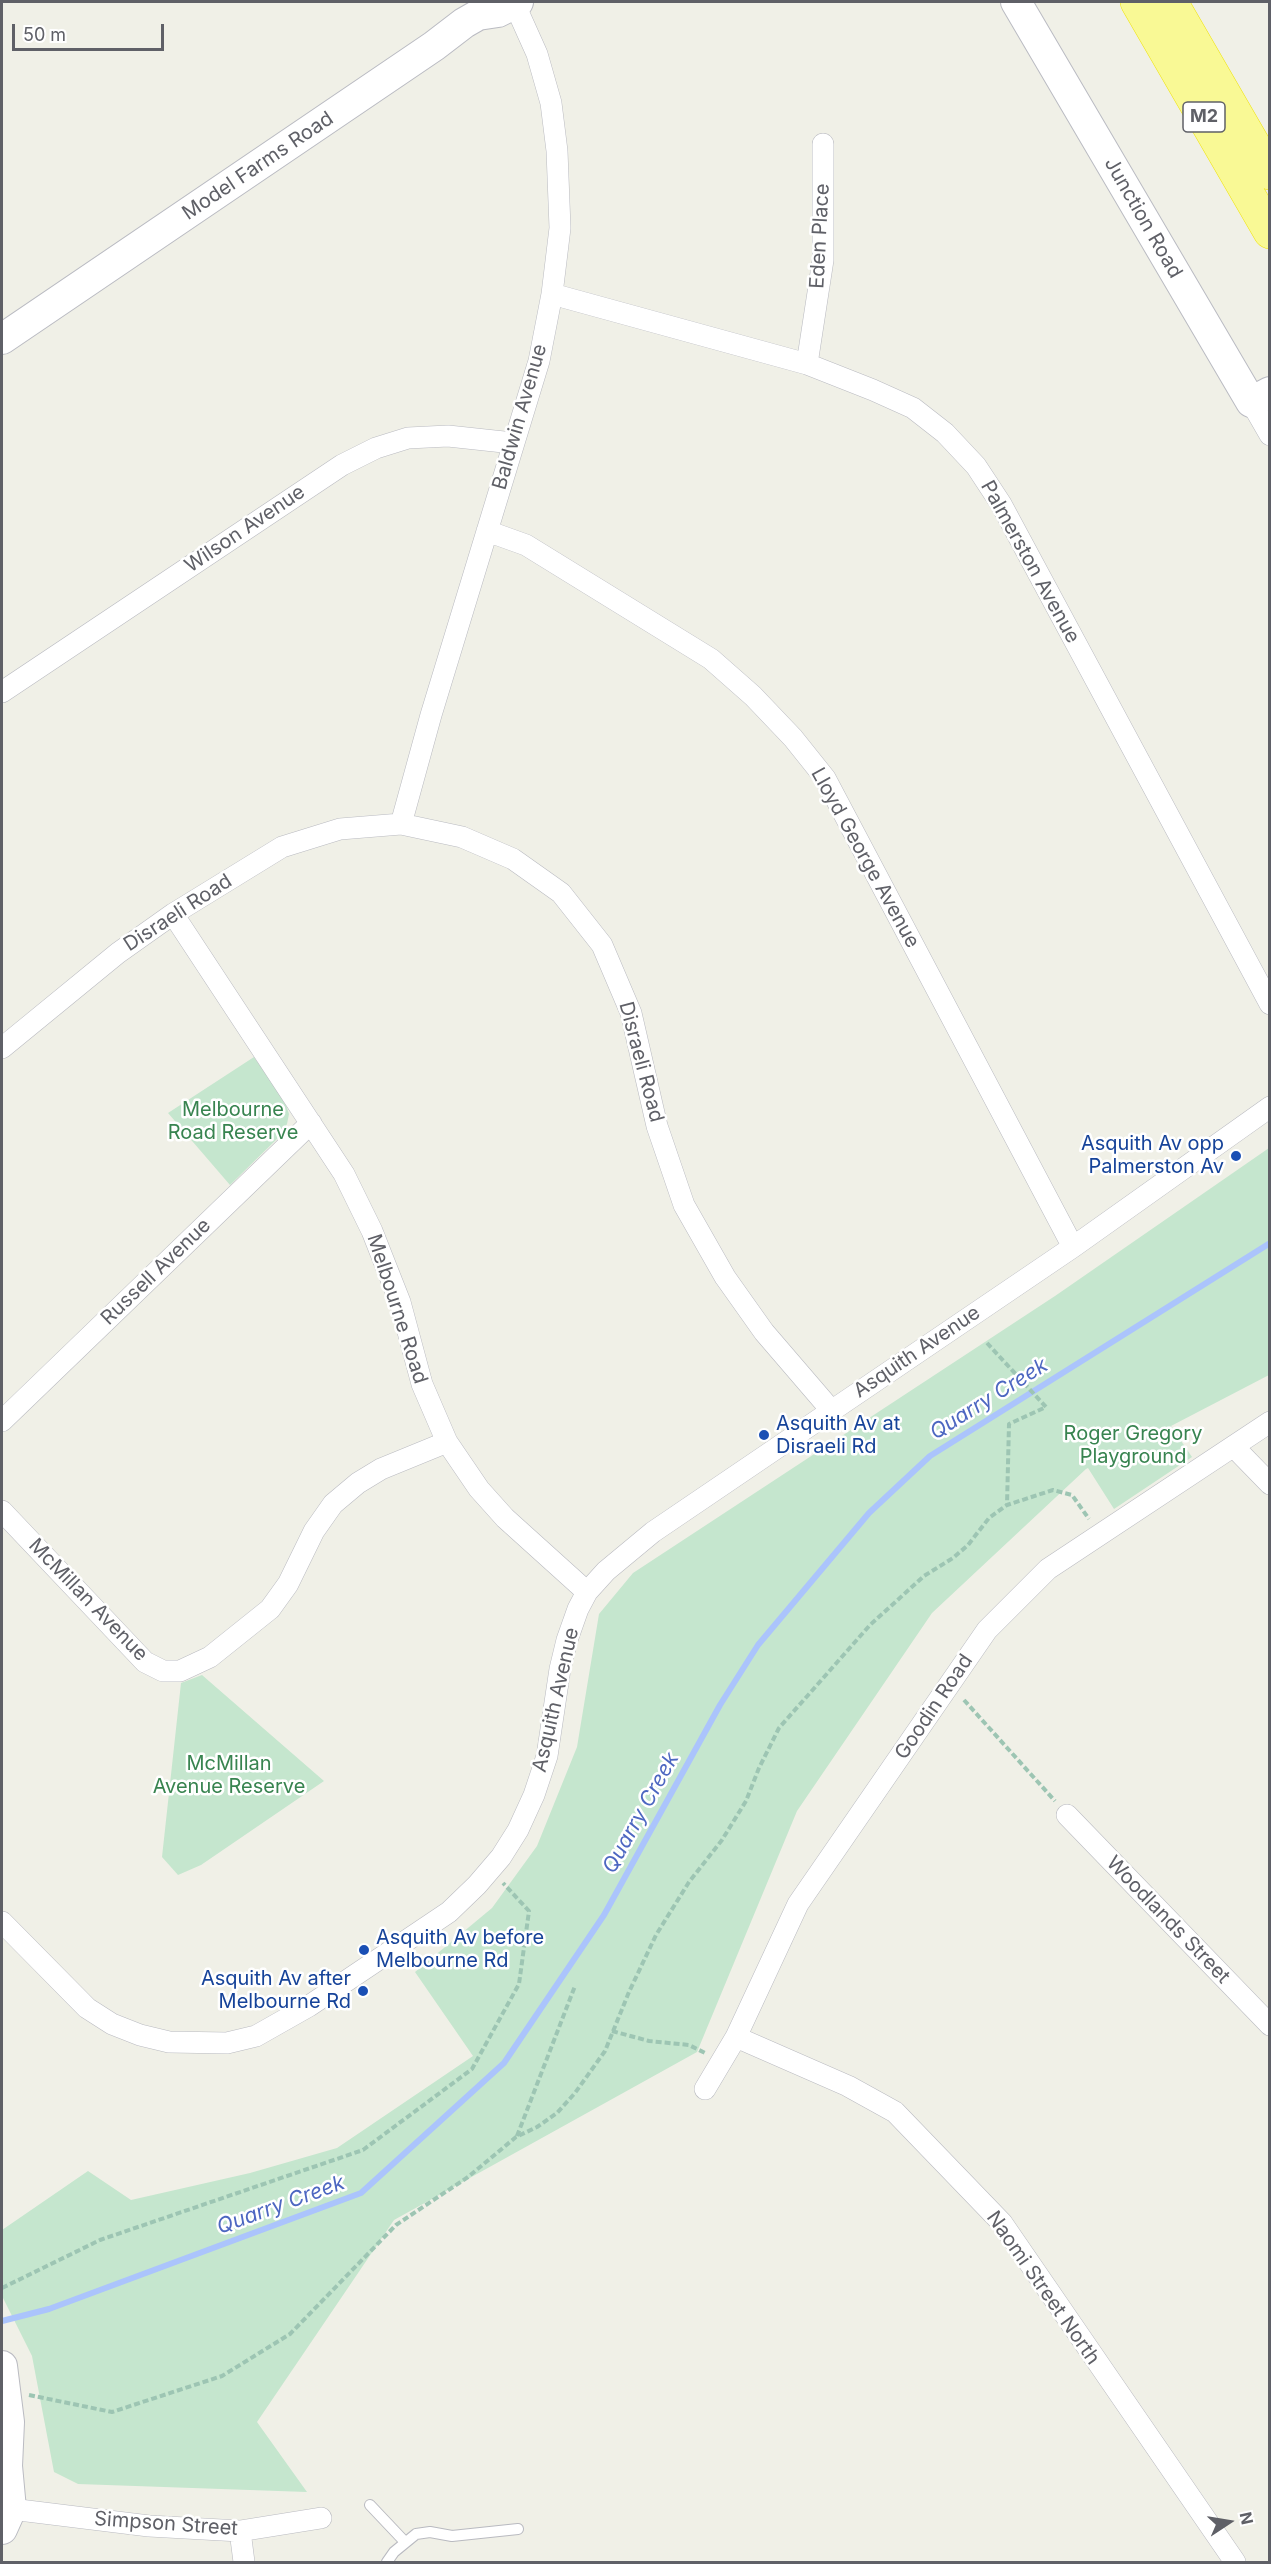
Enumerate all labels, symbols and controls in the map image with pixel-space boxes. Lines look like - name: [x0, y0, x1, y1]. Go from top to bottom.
- scale bar: [15, 12, 166, 50]
- text: 50 m: [23, 24, 66, 45]
- road number: M2: [1183, 102, 1225, 132]
- street label: Model Farms Road: [178, 107, 338, 225]
- street label: Junction Road: [1099, 153, 1187, 283]
- street label: Eden Place: [805, 183, 835, 289]
- street label: Baldwin Avenue: [488, 341, 552, 493]
- street label: Palmerston Avenue: [975, 477, 1085, 647]
- street label: Wilson Avenue: [180, 480, 310, 578]
- street label: Lloyd George Avenue: [806, 764, 924, 952]
- street label: Disraeli Road: [120, 869, 236, 957]
- street label: Disraeli Road: [613, 999, 669, 1125]
- park label: Melbourne Road Reserve: [168, 1098, 298, 1145]
- place label: Asquith Av opp Palmerston Av: [1081, 1132, 1224, 1179]
- marker: Asquith Av opp Palmerston Av: [1229, 1149, 1243, 1163]
- street label: Russell Avenue: [96, 1214, 216, 1330]
- street label: Melbourne Road: [362, 1231, 432, 1387]
- street label: Asquith Avenue: [849, 1301, 985, 1403]
- water label: Quarry Creek: [925, 1353, 1053, 1445]
- place label: Asquith Av at Disraeli Rd: [776, 1412, 900, 1459]
- park label: Roger Gregory Playground: [1064, 1422, 1202, 1469]
- marker: Asquith Av at Disraeli Rd: [757, 1428, 771, 1442]
- street label: McMillan Avenue: [23, 1534, 153, 1666]
- street label: Asquith Avenue: [528, 1625, 584, 1775]
- street label: Goodin Road: [890, 1650, 978, 1764]
- water label: Quarry Creek: [597, 1748, 685, 1878]
- park label: McMillan Avenue Reserve: [153, 1752, 305, 1799]
- street label: Woodlands Street: [1101, 1851, 1235, 1989]
- place label: Asquith Av before Melbourne Rd: [376, 1926, 544, 1973]
- marker: Asquith Av before Melbourne Rd: [357, 1943, 371, 1957]
- place label: Asquith Av after Melbourne Rd: [201, 1967, 351, 2014]
- marker: Asquith Av after Melbourne Rd: [356, 1984, 370, 1998]
- water label: Quarry Creek: [214, 2170, 348, 2240]
- street label: Naomi Street North: [981, 2207, 1105, 2369]
- north arrow: [1199, 2492, 1259, 2552]
- street label: Simpson Street: [93, 2507, 239, 2541]
- text: N: [1236, 2510, 1258, 2526]

